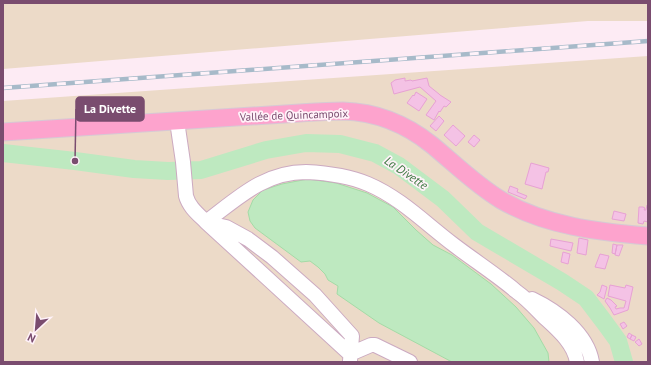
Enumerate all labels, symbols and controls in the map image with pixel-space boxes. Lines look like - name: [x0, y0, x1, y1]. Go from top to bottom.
- callout: La Divette: [76, 97, 144, 121]
- text: La Divette: [84, 101, 136, 116]
- street label: Vallée de Quincampoix: [239, 106, 349, 124]
- water label: La Divette: [382, 153, 431, 193]
- north arrow: [16, 309, 56, 349]
- text: N: [25, 330, 38, 346]

